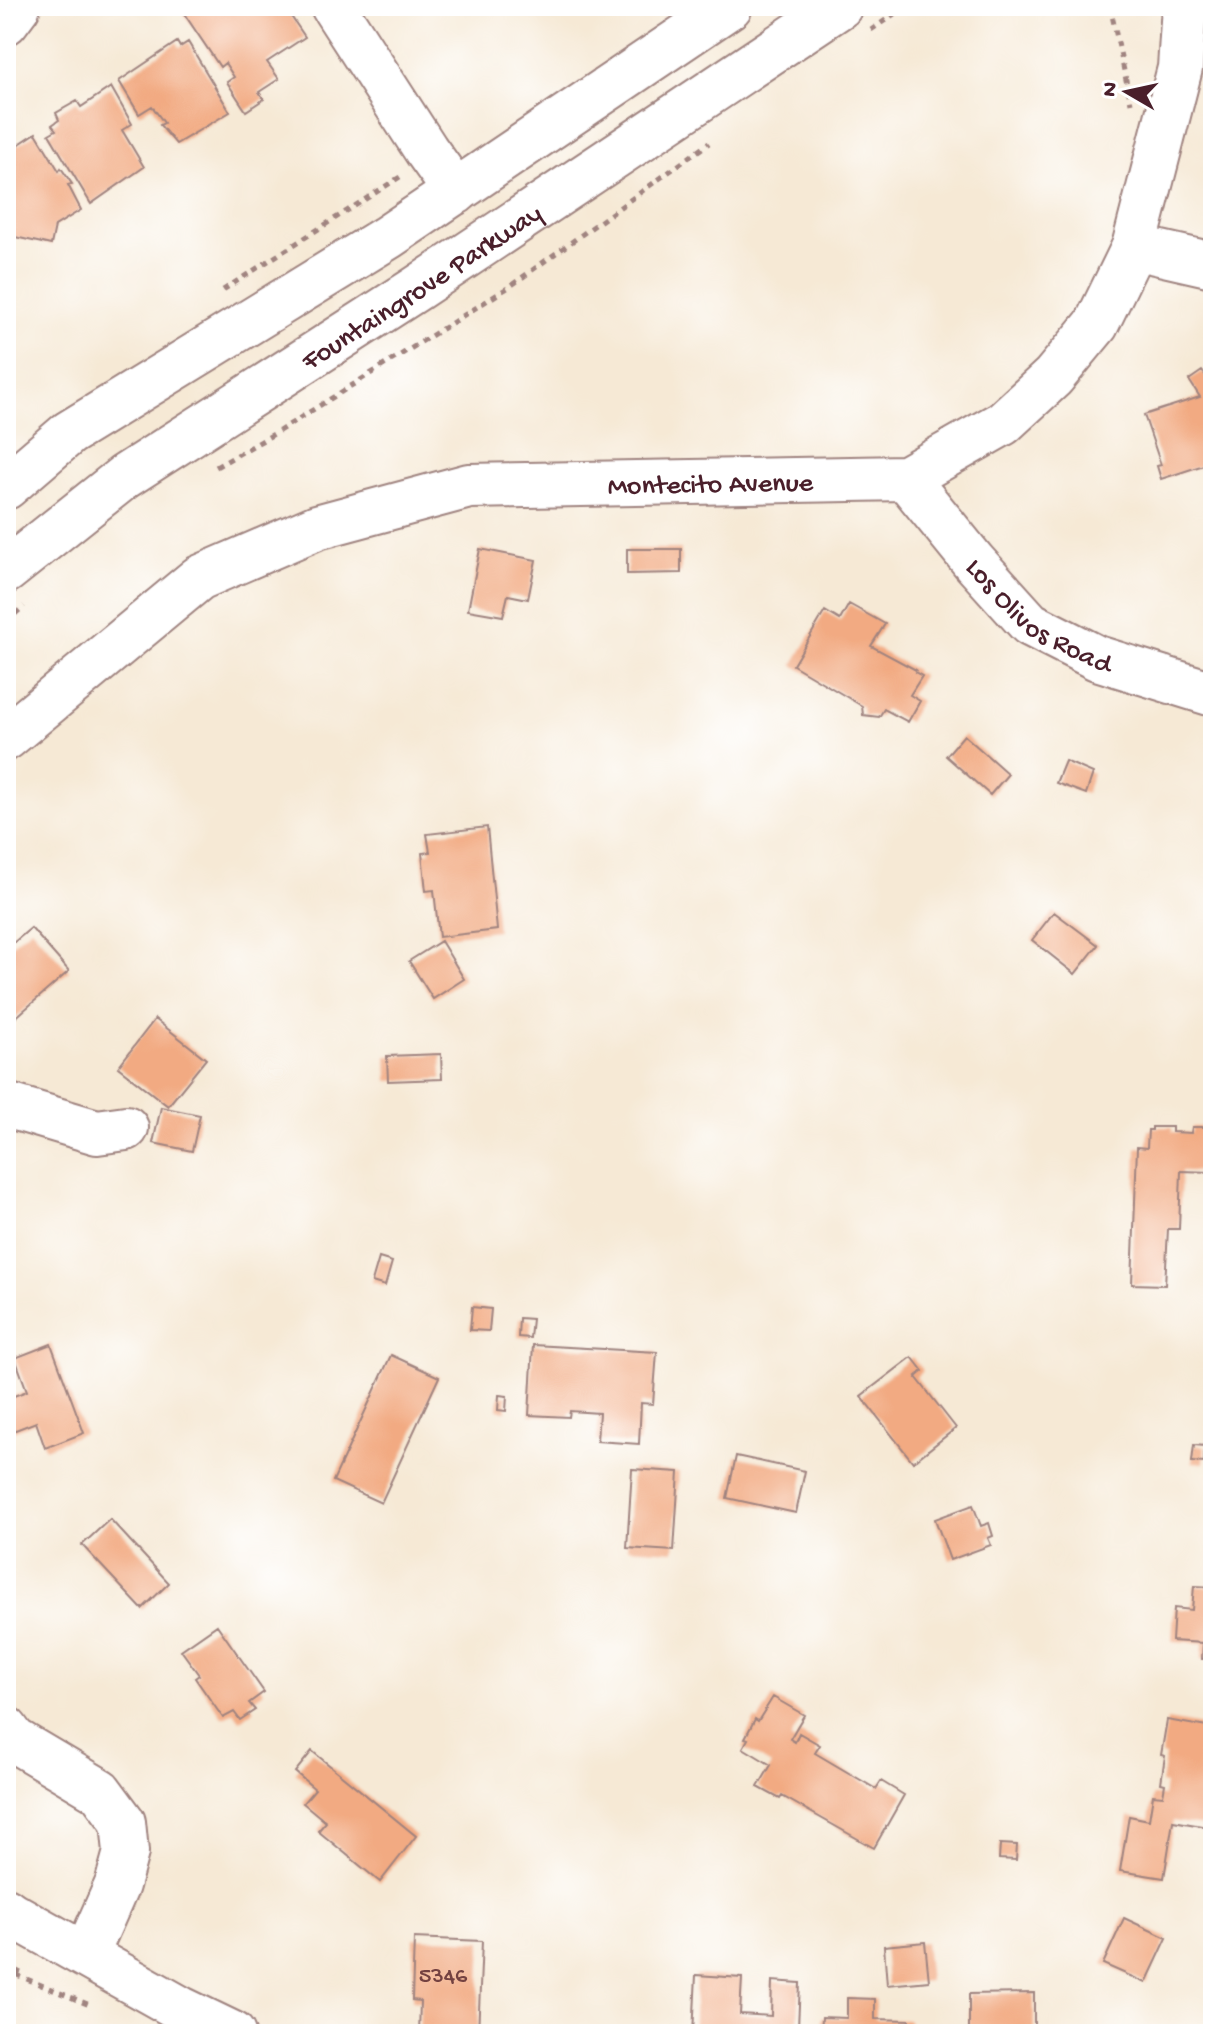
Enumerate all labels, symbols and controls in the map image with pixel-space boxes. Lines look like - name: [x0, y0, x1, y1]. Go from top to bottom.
- north arrow: [1087, 52, 1167, 132]
- text: N: [1097, 80, 1125, 99]
- street label: Fountaingrove Parkway: [296, 198, 549, 380]
- street label: Montecito Avenue: [607, 468, 814, 504]
- street label: Los Olivos Road: [957, 552, 1118, 683]
- house number: 5346: [419, 1963, 468, 1992]

